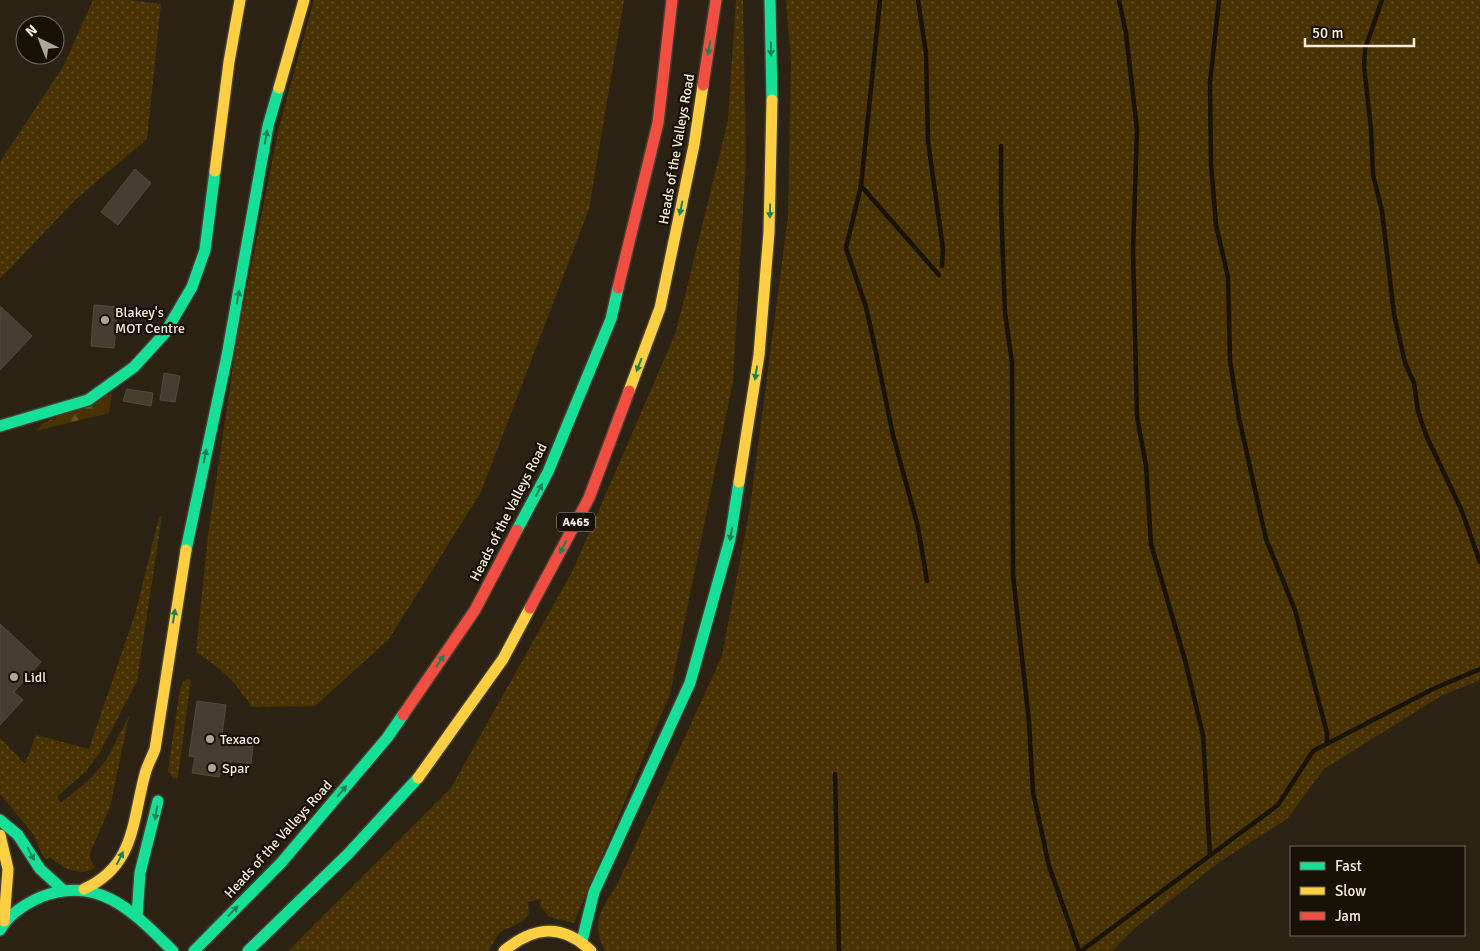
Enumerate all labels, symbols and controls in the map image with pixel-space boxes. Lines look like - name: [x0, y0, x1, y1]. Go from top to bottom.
- north arrow: [15, 15, 65, 65]
- scale bar: [1305, 15, 1414, 47]
- text: N: [22, 21, 41, 40]
- text: 50 m: [1312, 24, 1343, 42]
- one-way arrow: [704, 41, 712, 57]
- one-way arrow: [767, 41, 775, 57]
- street label: Heads of the Valleys Road: [655, 72, 698, 226]
- one-way arrow: [263, 129, 271, 145]
- one-way arrow: [676, 201, 684, 217]
- one-way arrow: [766, 203, 774, 219]
- one-way arrow: [234, 289, 242, 305]
- place label: Blakey's MOT Centre: [115, 304, 185, 337]
- marker: Blakey's MOT Centre: [99, 314, 111, 326]
- one-way arrow: [635, 357, 642, 372]
- one-way arrow: [751, 365, 759, 381]
- street label: Heads of the Valleys Road: [466, 440, 551, 584]
- one-way arrow: [201, 449, 209, 464]
- one-way arrow: [534, 484, 543, 497]
- road number: A465: [557, 512, 595, 532]
- one-way arrow: [726, 526, 734, 542]
- one-way arrow: [559, 539, 567, 554]
- one-way arrow: [171, 608, 179, 624]
- one-way arrow: [435, 654, 445, 668]
- place label: Lidl: [24, 669, 46, 686]
- marker: Lidl: [8, 671, 20, 683]
- place label: Texaco: [220, 731, 260, 748]
- marker: Texaco: [204, 733, 216, 745]
- place label: Spar: [222, 760, 250, 777]
- marker: Spar: [206, 762, 218, 774]
- street label: Heads of the Valleys Road: [221, 777, 336, 902]
- one-way arrow: [336, 785, 348, 797]
- one-way arrow: [152, 806, 160, 821]
- one-way arrow: [27, 846, 35, 861]
- legend: [1290, 846, 1465, 936]
- one-way arrow: [116, 851, 124, 866]
- text: Fast: [1335, 857, 1362, 875]
- text: Slow: [1335, 882, 1366, 900]
- one-way arrow: [227, 905, 239, 917]
- text: Jam: [1335, 907, 1361, 925]

